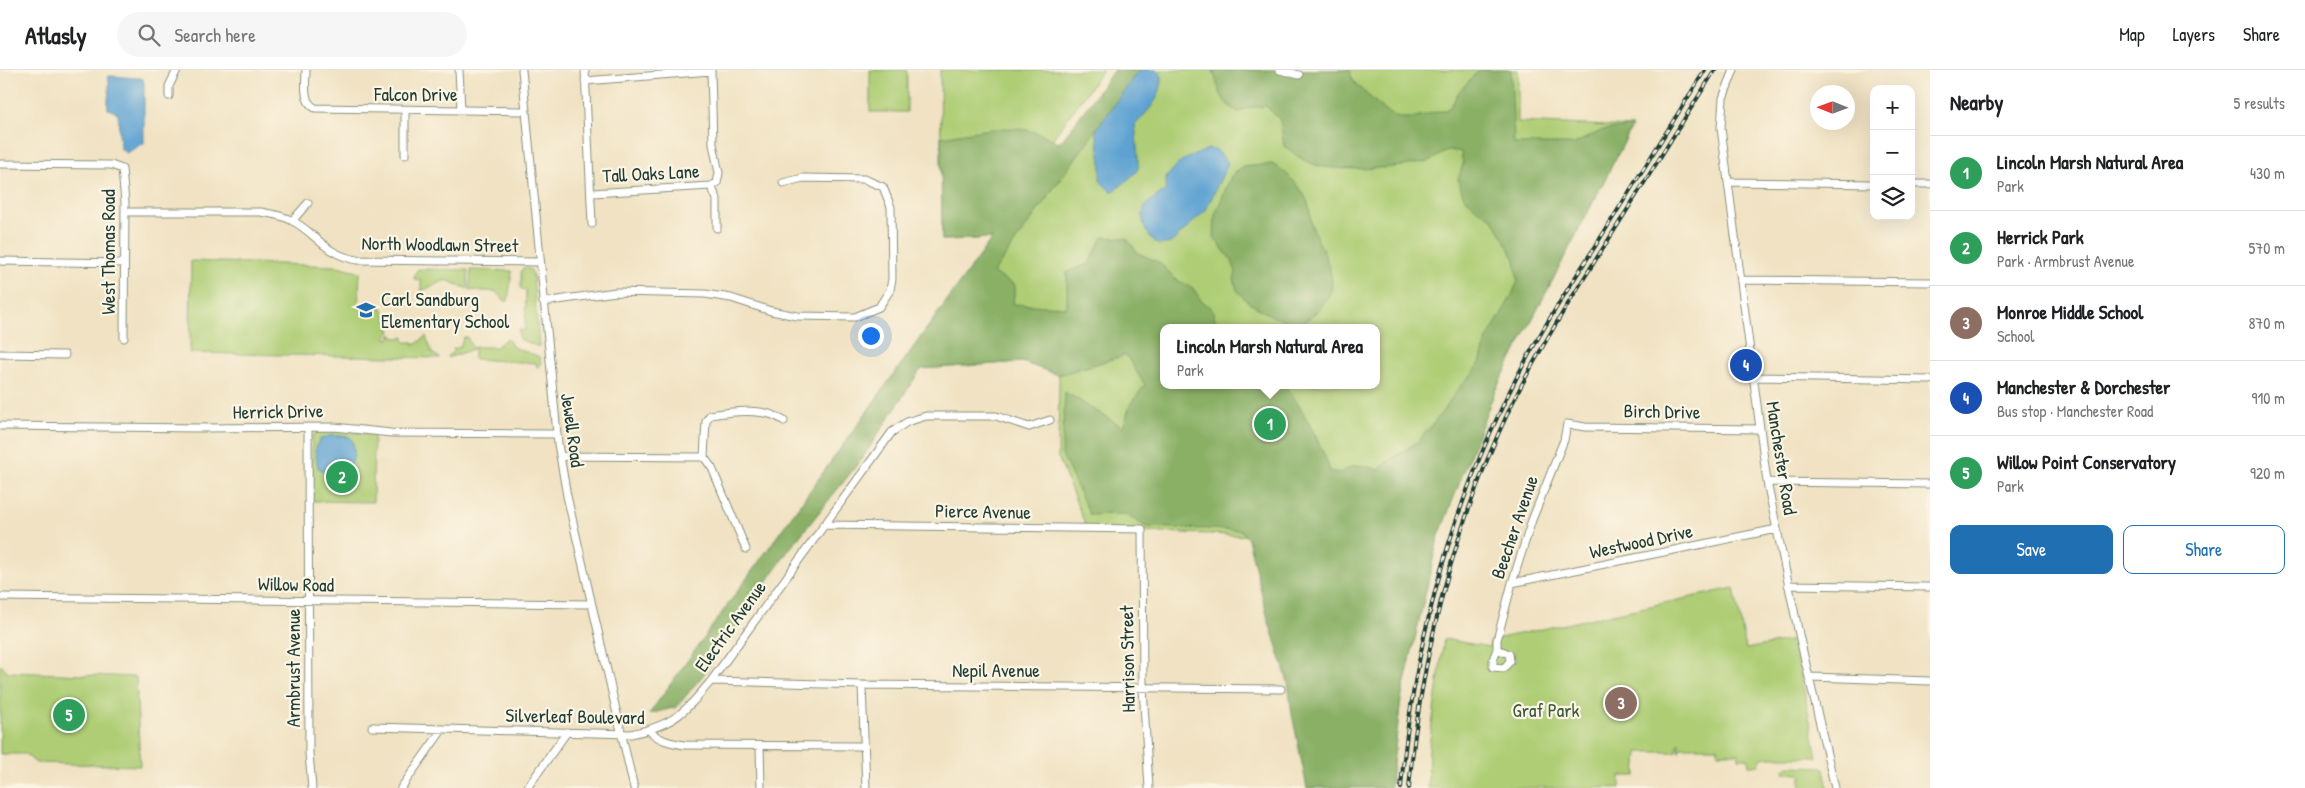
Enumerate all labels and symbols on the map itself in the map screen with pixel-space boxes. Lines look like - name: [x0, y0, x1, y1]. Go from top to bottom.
- street label: Falcon Drive: [373, 81, 458, 107]
- north arrow: [1810, 85, 1855, 130]
- street label: Tall Oaks Lane: [602, 157, 701, 189]
- street label: West Thomas Road: [95, 189, 121, 315]
- street label: North Woodlawn Street: [361, 230, 519, 258]
- place label: Carl Sandburg Elementary School: [381, 286, 510, 334]
- school or university icon: Carl Sandburg Elementary School: [355, 299, 377, 321]
- your location: [858, 323, 884, 349]
- pin: 4: [1730, 346, 1762, 384]
- street label: Jewell Road: [555, 391, 591, 469]
- street label: Herrick Drive: [232, 397, 324, 425]
- street label: Birch Drive: [1623, 397, 1701, 425]
- street label: Manchester Road: [1760, 399, 1804, 517]
- pin: 1: [1254, 405, 1286, 443]
- pin: 2: [326, 458, 358, 496]
- street label: Beecher Avenue: [1484, 472, 1544, 582]
- street label: Pierce Avenue: [935, 497, 1032, 525]
- street label: Westwood Drive: [1587, 517, 1695, 565]
- street label: Willow Road: [258, 570, 335, 598]
- street label: Electric Avenue: [688, 575, 772, 677]
- street label: Harrison Street: [1113, 605, 1141, 713]
- street label: Armbrust Avenue: [280, 608, 306, 727]
- street label: Nepil Avenue: [952, 657, 1040, 683]
- pin: 3: [1605, 684, 1637, 722]
- pin: 5: [53, 696, 85, 734]
- park label: Graf Park: [1513, 697, 1580, 723]
- street label: Silverleaf Boulevard: [505, 702, 645, 730]

